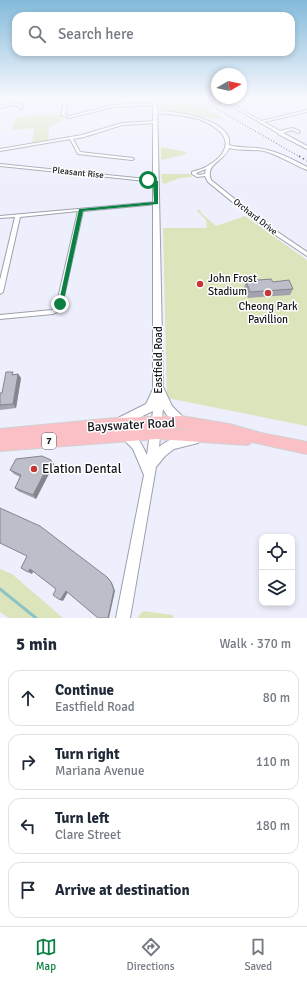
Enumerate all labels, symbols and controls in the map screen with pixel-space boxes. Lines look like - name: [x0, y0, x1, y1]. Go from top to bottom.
- search box: [12, 12, 295, 56]
- icon: search: [26, 23, 48, 45]
- text: Search here: [58, 25, 134, 43]
- north arrow: [211, 68, 247, 104]
- street label: Pleasant Rise: [52, 165, 105, 181]
- route start: [139, 171, 157, 189]
- street label: Orchard Drive: [231, 196, 280, 238]
- place label: John Frost Stadium: [208, 272, 257, 298]
- marker: John Frost Stadium: [195, 279, 205, 289]
- marker: Cheong Park Pavillion: [263, 288, 273, 298]
- route end: [51, 295, 69, 313]
- place label: Cheong Park Pavillion: [238, 300, 298, 326]
- street label: Eastfield Road: [152, 326, 165, 394]
- street label: Bayswater Road: [87, 415, 176, 435]
- road number: 7: [42, 433, 56, 449]
- place label: Elation Dental: [42, 461, 122, 477]
- marker: Elation Dental: [29, 464, 39, 474]
- map controls: [259, 534, 295, 606]
- button: locate: [259, 534, 295, 570]
- button: layers: [259, 570, 295, 606]
- text: 5 min: [16, 634, 57, 655]
- text: Walk · 370 m: [220, 636, 291, 652]
- text: Continue: [55, 681, 114, 699]
- icon: ahead: [17, 687, 39, 709]
- text: 80 m: [263, 690, 290, 706]
- text: Eastfield Road: [55, 699, 135, 715]
- text: Turn right: [55, 745, 120, 763]
- icon: right: [17, 751, 39, 773]
- text: 110 m: [256, 754, 290, 770]
- text: Mariana Avenue: [55, 763, 144, 779]
- text: Turn left: [55, 809, 109, 827]
- icon: left: [17, 815, 39, 837]
- text: 180 m: [256, 818, 290, 834]
- text: Clare Street: [55, 827, 121, 843]
- icon: arrive: [17, 879, 39, 901]
- text: Arrive at destination: [55, 881, 190, 899]
- tab: Map: [35, 936, 57, 973]
- tab: Directions: [127, 936, 175, 973]
- tab: Saved: [244, 936, 272, 973]

